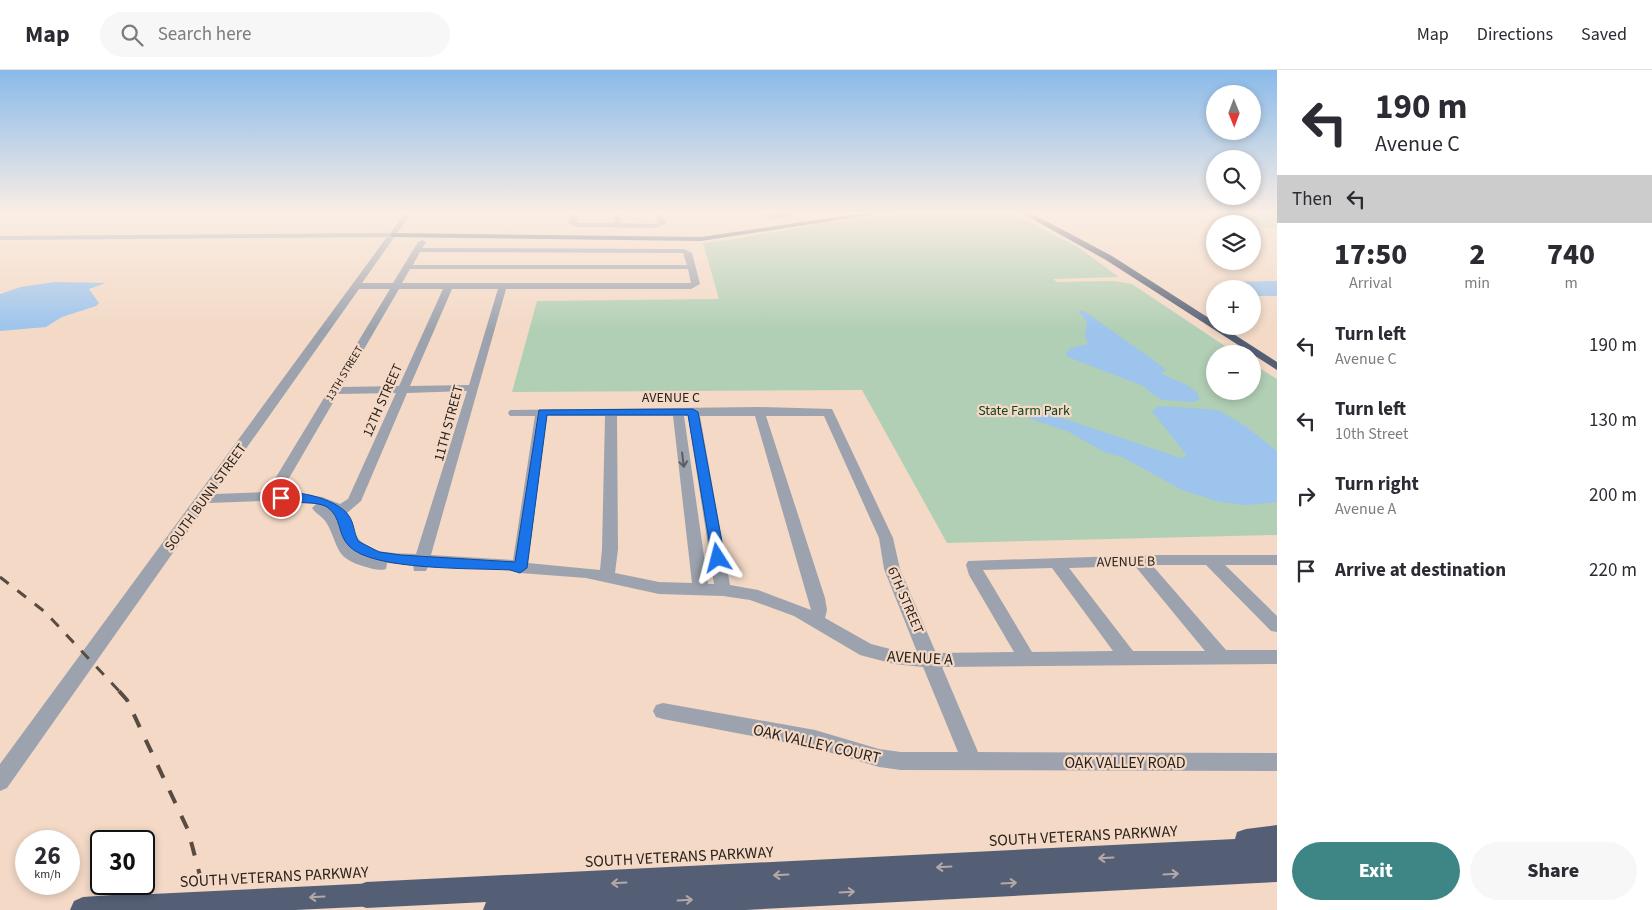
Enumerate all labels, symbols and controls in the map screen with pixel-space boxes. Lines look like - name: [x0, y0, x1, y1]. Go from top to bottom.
- search box: [100, 12, 450, 57]
- text: Map: [25, 17, 70, 52]
- icon: search: [118, 21, 146, 49]
- text: Search here: [158, 21, 251, 48]
- text: Map: [1417, 22, 1449, 47]
- text: Directions: [1477, 22, 1553, 47]
- text: Saved: [1581, 22, 1627, 47]
- text: 190 m: [1375, 82, 1467, 132]
- north arrow: [1206, 85, 1261, 140]
- map controls: [1206, 85, 1261, 400]
- icon: left: [1292, 90, 1357, 155]
- text: Avenue C: [1375, 128, 1460, 160]
- button: search: [1206, 150, 1261, 205]
- icon: left: [1342, 185, 1370, 213]
- text: Then: [1292, 186, 1332, 213]
- button: layers: [1206, 215, 1261, 270]
- text: 17:50: [1334, 233, 1407, 276]
- text: 2: [1469, 233, 1485, 276]
- text: 740: [1547, 233, 1595, 276]
- text: Arrival: [1349, 272, 1392, 294]
- text: min: [1464, 272, 1490, 294]
- text: m: [1564, 272, 1578, 294]
- button: +: [1206, 280, 1261, 335]
- text: Turn left: [1335, 321, 1406, 348]
- icon: left: [1292, 332, 1320, 360]
- text: 190 m: [1589, 332, 1637, 359]
- street label: 13TH STREET: [322, 343, 367, 403]
- button: −: [1206, 345, 1261, 400]
- text: Avenue C: [1335, 348, 1397, 370]
- street label: 12TH STREET: [358, 360, 408, 440]
- street label: 11TH STREET: [429, 382, 469, 464]
- street label: AVENUE C: [642, 388, 700, 408]
- text: Turn left: [1335, 396, 1406, 423]
- park label: State Farm Park: [978, 401, 1070, 421]
- icon: left: [1292, 407, 1320, 435]
- text: 130 m: [1589, 407, 1637, 434]
- text: 10th Street: [1335, 423, 1408, 445]
- street label: SOUTH BUNN STREET: [160, 439, 252, 555]
- one-way arrow: [678, 452, 688, 468]
- text: Turn right: [1335, 471, 1419, 498]
- pin: [260, 477, 302, 519]
- icon: right: [1292, 482, 1320, 510]
- text: 200 m: [1589, 482, 1637, 509]
- icon: arrive: [267, 484, 295, 512]
- text: Avenue A: [1335, 498, 1396, 520]
- position arrow: [691, 531, 743, 583]
- street label: AVENUE B: [1097, 551, 1155, 573]
- icon: arrive: [1292, 557, 1320, 585]
- text: Arrive at destination: [1335, 557, 1506, 584]
- text: 220 m: [1589, 557, 1637, 584]
- street label: 6TH STREET: [882, 564, 928, 638]
- street label: AVENUE A: [886, 645, 954, 671]
- street label: OAK VALLEY COURT: [751, 719, 883, 769]
- street label: OAK VALLEY ROAD: [1064, 752, 1186, 774]
- street label: SOUTH VETERANS PARKWAY: [988, 820, 1178, 852]
- speed limit sign: 30: [90, 830, 155, 895]
- text: 26: [34, 838, 61, 874]
- street label: SOUTH VETERANS PARKWAY: [584, 841, 774, 873]
- button: Exit: [1292, 842, 1460, 900]
- button: Share: [1470, 842, 1637, 900]
- one-way arrow: [1098, 853, 1114, 862]
- street label: SOUTH VETERANS PARKWAY: [179, 861, 369, 893]
- one-way arrow: [936, 862, 952, 871]
- text: km/h: [34, 866, 61, 883]
- one-way arrow: [1163, 870, 1179, 879]
- one-way arrow: [774, 871, 790, 880]
- one-way arrow: [1001, 878, 1017, 887]
- one-way arrow: [611, 879, 627, 888]
- one-way arrow: [839, 887, 855, 896]
- one-way arrow: [310, 893, 326, 902]
- one-way arrow: [676, 896, 692, 905]

